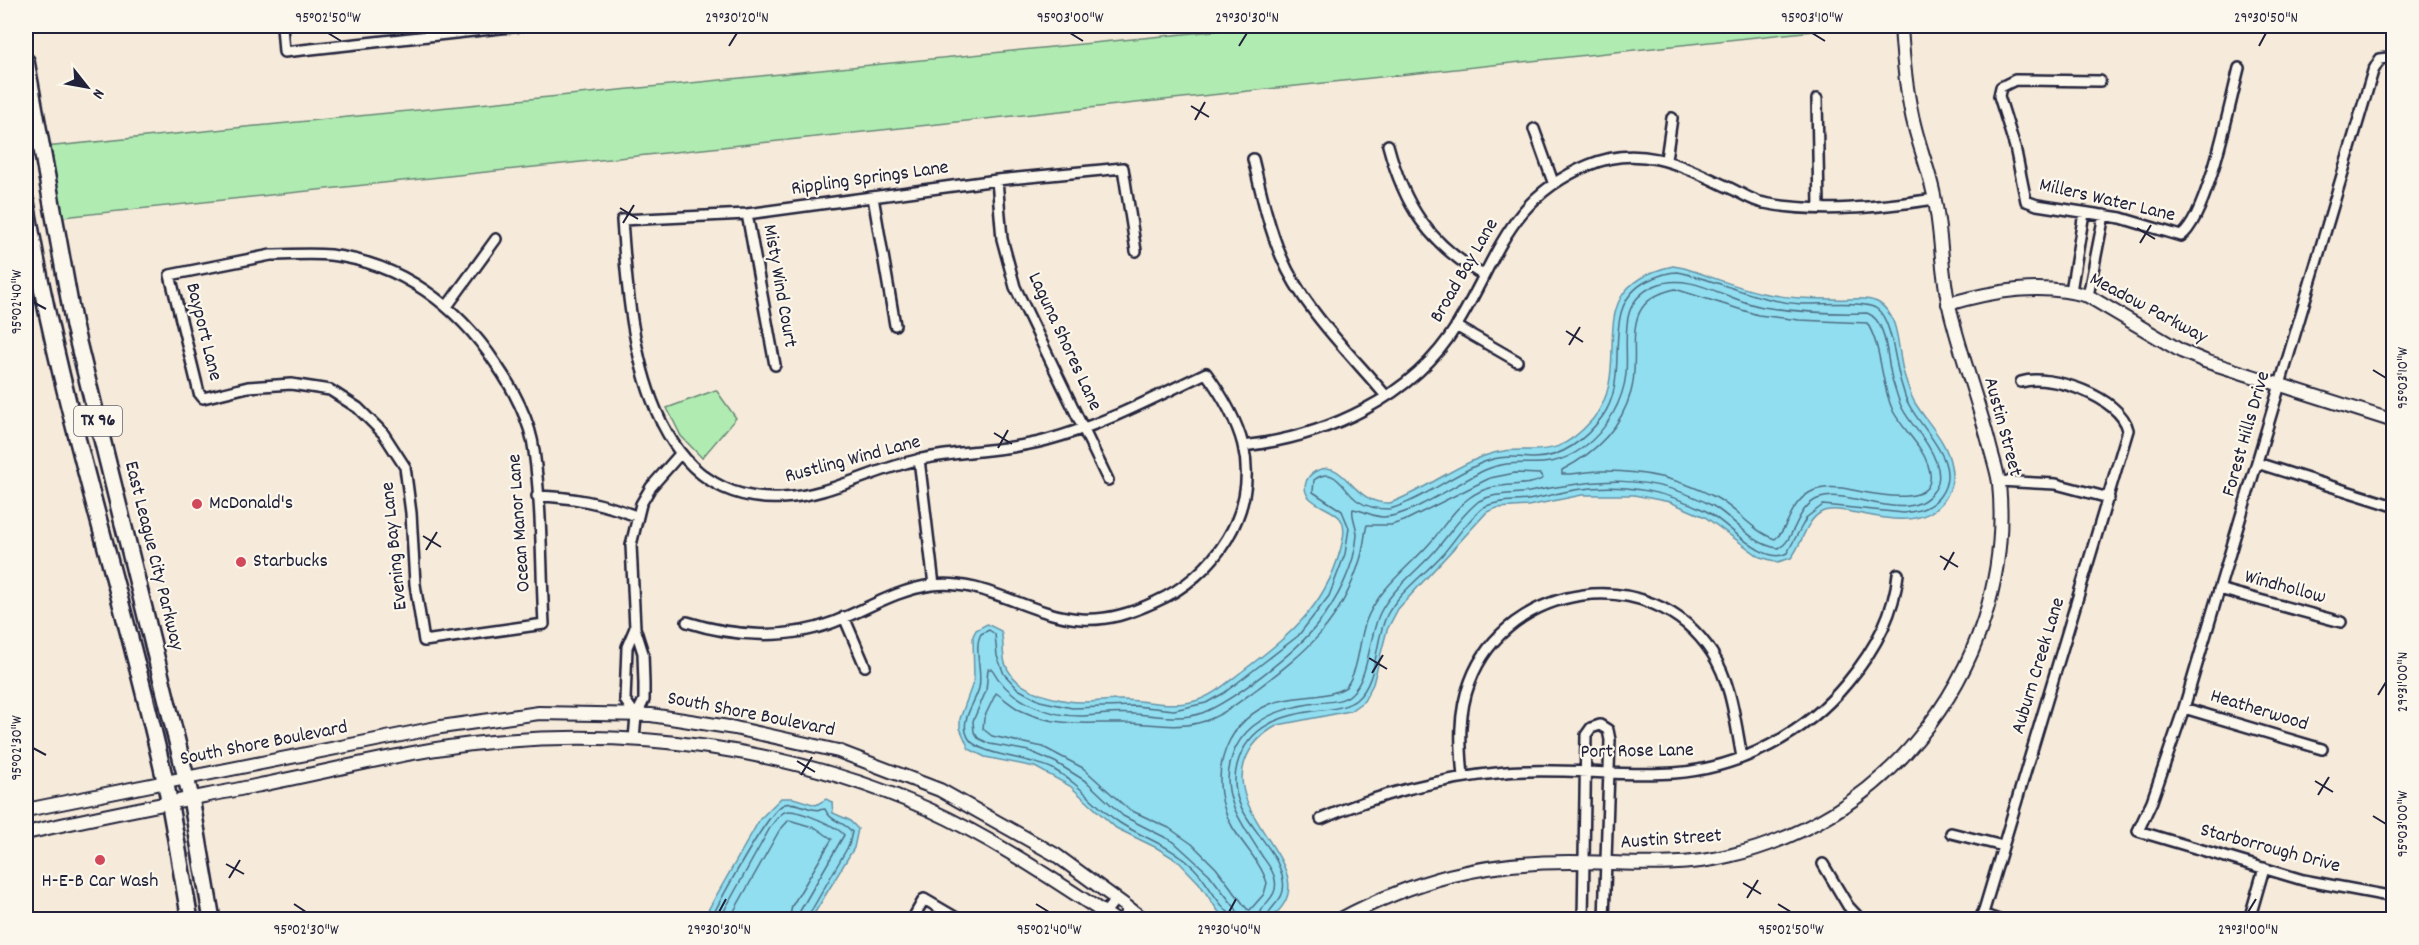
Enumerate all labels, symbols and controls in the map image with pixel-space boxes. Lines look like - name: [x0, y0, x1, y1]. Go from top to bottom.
- text: 95°02'50"W: [295, 8, 361, 30]
- text: 29°30'20"N: [705, 8, 769, 30]
- text: 95°03'00"W: [1037, 8, 1104, 30]
- text: 29°30'30"N: [1215, 8, 1279, 30]
- text: 95°03'10"W: [1781, 8, 1843, 30]
- text: 29°30'50"N: [2234, 8, 2298, 30]
- north arrow: [57, 57, 117, 117]
- text: N: [86, 84, 110, 103]
- street label: Rippling Springs Lane: [790, 154, 951, 204]
- street label: Millers Water Lane: [2036, 172, 2178, 230]
- street label: Broad Bay Lane: [1424, 213, 1506, 328]
- street label: Misty Wind Court: [754, 222, 804, 350]
- street label: Meadow Parkway: [2084, 266, 2213, 352]
- street label: Laguna Shores Lane: [1020, 268, 1108, 416]
- text: 95°02'40"W: [7, 269, 29, 334]
- street label: Bayport Lane: [177, 280, 229, 384]
- text: 95°03'10"W: [2393, 347, 2415, 409]
- street label: Forest Hills Drive: [2216, 368, 2278, 500]
- street label: Austin Street: [1975, 374, 2029, 480]
- road number: TX 96: [74, 406, 122, 436]
- street label: Rustling Wind Lane: [782, 428, 924, 492]
- street label: Ocean Manor Lane: [501, 453, 539, 593]
- street label: East League City Parkway: [116, 458, 190, 654]
- street label: Evening Bay Lane: [374, 480, 416, 612]
- place label: McDonald's: [209, 490, 293, 518]
- marker: McDonald's: [190, 497, 204, 511]
- place label: Starbucks: [253, 548, 328, 576]
- marker: Starbucks: [234, 555, 248, 569]
- street label: Windhollow: [2241, 564, 2329, 612]
- street label: Auburn Creek Lane: [2005, 594, 2073, 738]
- text: 29°31'00"N: [2393, 652, 2415, 712]
- street label: Heatherwood: [2206, 683, 2312, 739]
- street label: South Shore Boulevard: [665, 685, 837, 745]
- street label: South Shore Boulevard: [178, 714, 350, 774]
- text: 95°02'30"W: [7, 715, 29, 781]
- street label: Port Rose Lane: [1580, 737, 1694, 767]
- text: 95°03'00"W: [2393, 790, 2415, 857]
- street label: Starborrough Drive: [2197, 817, 2343, 881]
- street label: Austin Street: [1619, 822, 1723, 858]
- marker: H-E-B Car Wash: [93, 853, 107, 867]
- place label: H-E-B Car Wash: [42, 868, 158, 896]
- text: 95°02'30"W: [273, 920, 339, 942]
- text: 29°30'30"N: [687, 920, 751, 942]
- text: 95°02'40"W: [1017, 920, 1082, 942]
- text: 29°30'40"N: [1197, 920, 1261, 942]
- text: 95°02'50"W: [1758, 920, 1824, 942]
- text: 29°31'00"N: [2218, 920, 2278, 942]

